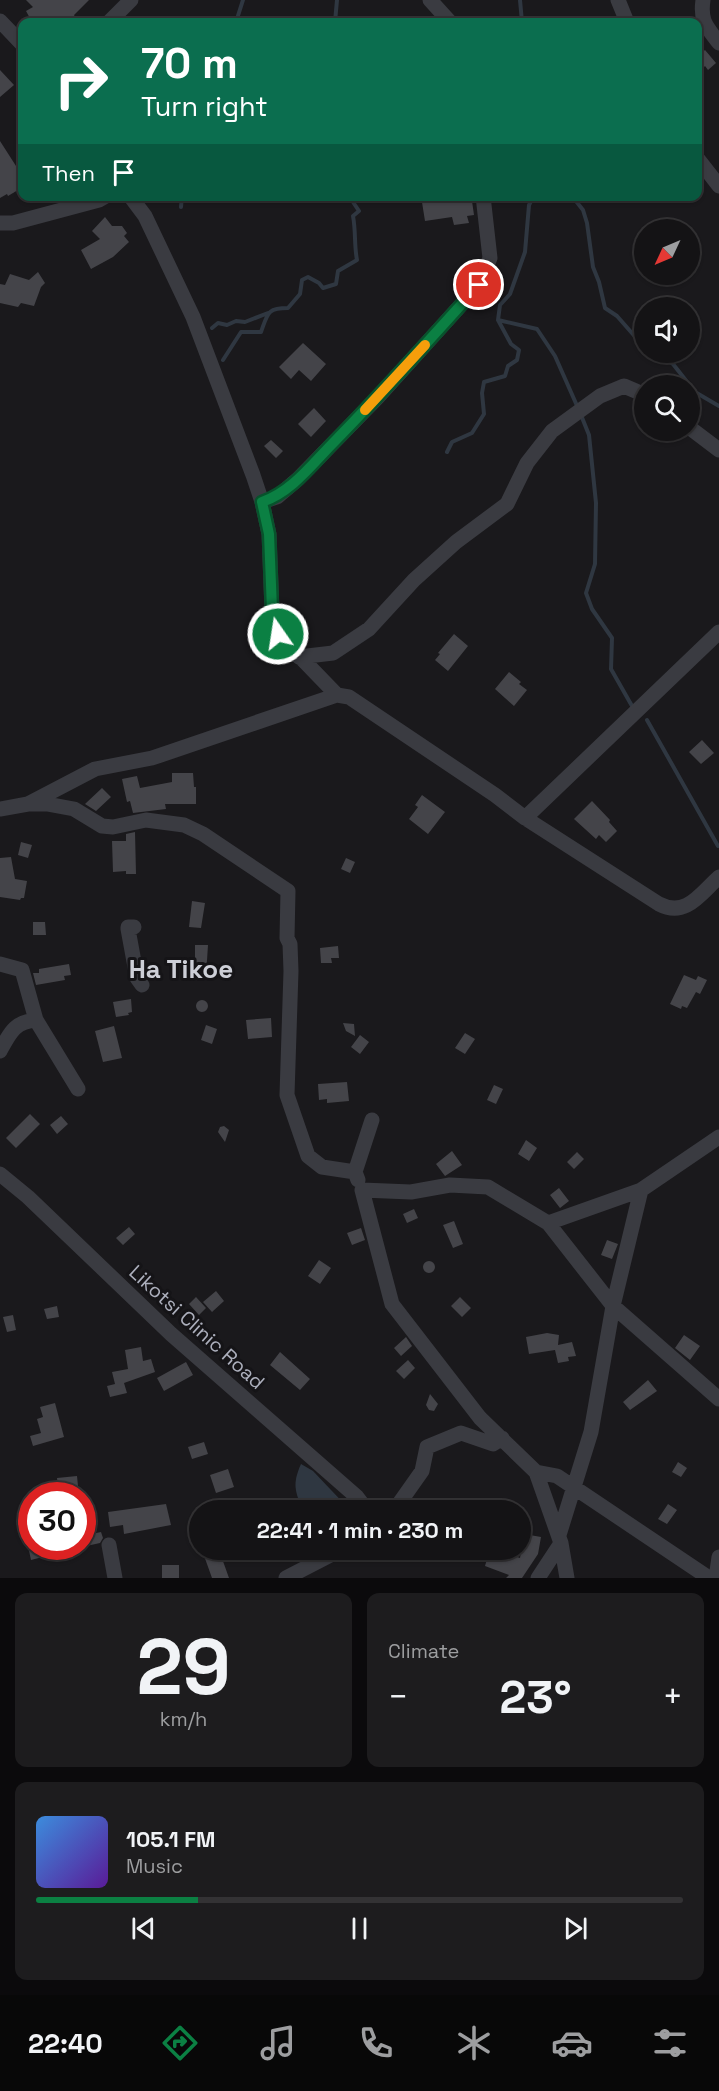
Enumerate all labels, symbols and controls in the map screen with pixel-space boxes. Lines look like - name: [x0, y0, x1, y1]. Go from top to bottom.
- text: 70 m: [141, 37, 238, 90]
- icon: right: [42, 42, 120, 120]
- text: Turn right: [141, 89, 268, 124]
- icon: arrive: [107, 156, 140, 189]
- text: Then: [42, 159, 95, 187]
- north arrow: [634, 219, 700, 285]
- map controls: [634, 219, 700, 441]
- pin: [453, 259, 504, 310]
- icon: arrive: [462, 268, 495, 301]
- button: sound: [634, 297, 700, 363]
- button: search: [634, 375, 700, 441]
- position arrow: [246, 602, 310, 666]
- district label: Ha Tikoe: [129, 952, 233, 986]
- street label: Likotsi Clinic Road: [124, 1259, 270, 1395]
- speed limit sign: 30: [18, 1482, 96, 1560]
- text: 22:41 · 1 min · 230 m: [257, 1516, 463, 1544]
- text: 29: [136, 1617, 231, 1717]
- text: Climate: [388, 1638, 459, 1664]
- text: 23°: [500, 1669, 571, 1726]
- text: −: [388, 1676, 408, 1718]
- text: +: [663, 1676, 683, 1718]
- text: km/h: [160, 1706, 207, 1732]
- text: 105.1 FM: [126, 1825, 216, 1853]
- text: Music: [126, 1853, 183, 1879]
- icon: previous: [127, 1912, 160, 1945]
- icon: pause: [343, 1912, 376, 1945]
- icon: next: [559, 1912, 592, 1945]
- icon: directions: [159, 2022, 201, 2064]
- icon: music: [257, 2022, 299, 2064]
- icon: phone: [355, 2022, 397, 2064]
- icon: climate: [453, 2022, 495, 2064]
- icon: car: [551, 2022, 593, 2064]
- icon: filters: [649, 2022, 691, 2064]
- text: 22:40: [28, 2026, 103, 2061]

